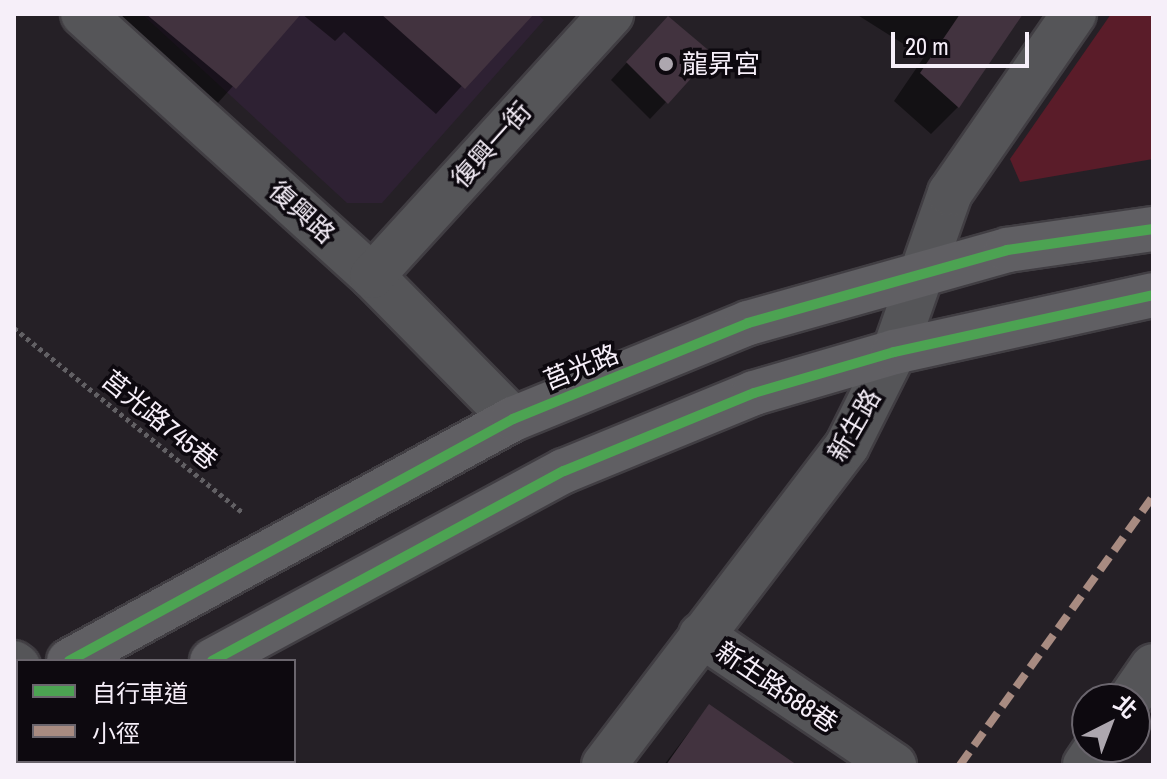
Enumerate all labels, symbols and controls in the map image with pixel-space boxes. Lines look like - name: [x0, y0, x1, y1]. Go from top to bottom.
- scale bar: [895, 16, 1033, 66]
- text: 20 m: [905, 30, 949, 62]
- place label: 龍昇宮: [682, 48, 760, 80]
- marker: 龍昇宮: [657, 55, 675, 73]
- street label: 復興一街: [445, 96, 537, 194]
- street label: 復興路: [263, 174, 341, 250]
- street label: 莒光路: [539, 338, 623, 396]
- street label: 莒光路745巷: [96, 364, 224, 476]
- street label: 新生路: [821, 383, 887, 467]
- street label: 新生路588巷: [710, 635, 844, 739]
- legend: [16, 659, 296, 763]
- text: 自行車道: [92, 677, 188, 709]
- north arrow: [1071, 683, 1151, 763]
- text: 北: [1107, 688, 1144, 725]
- text: 小徑: [92, 717, 140, 749]

